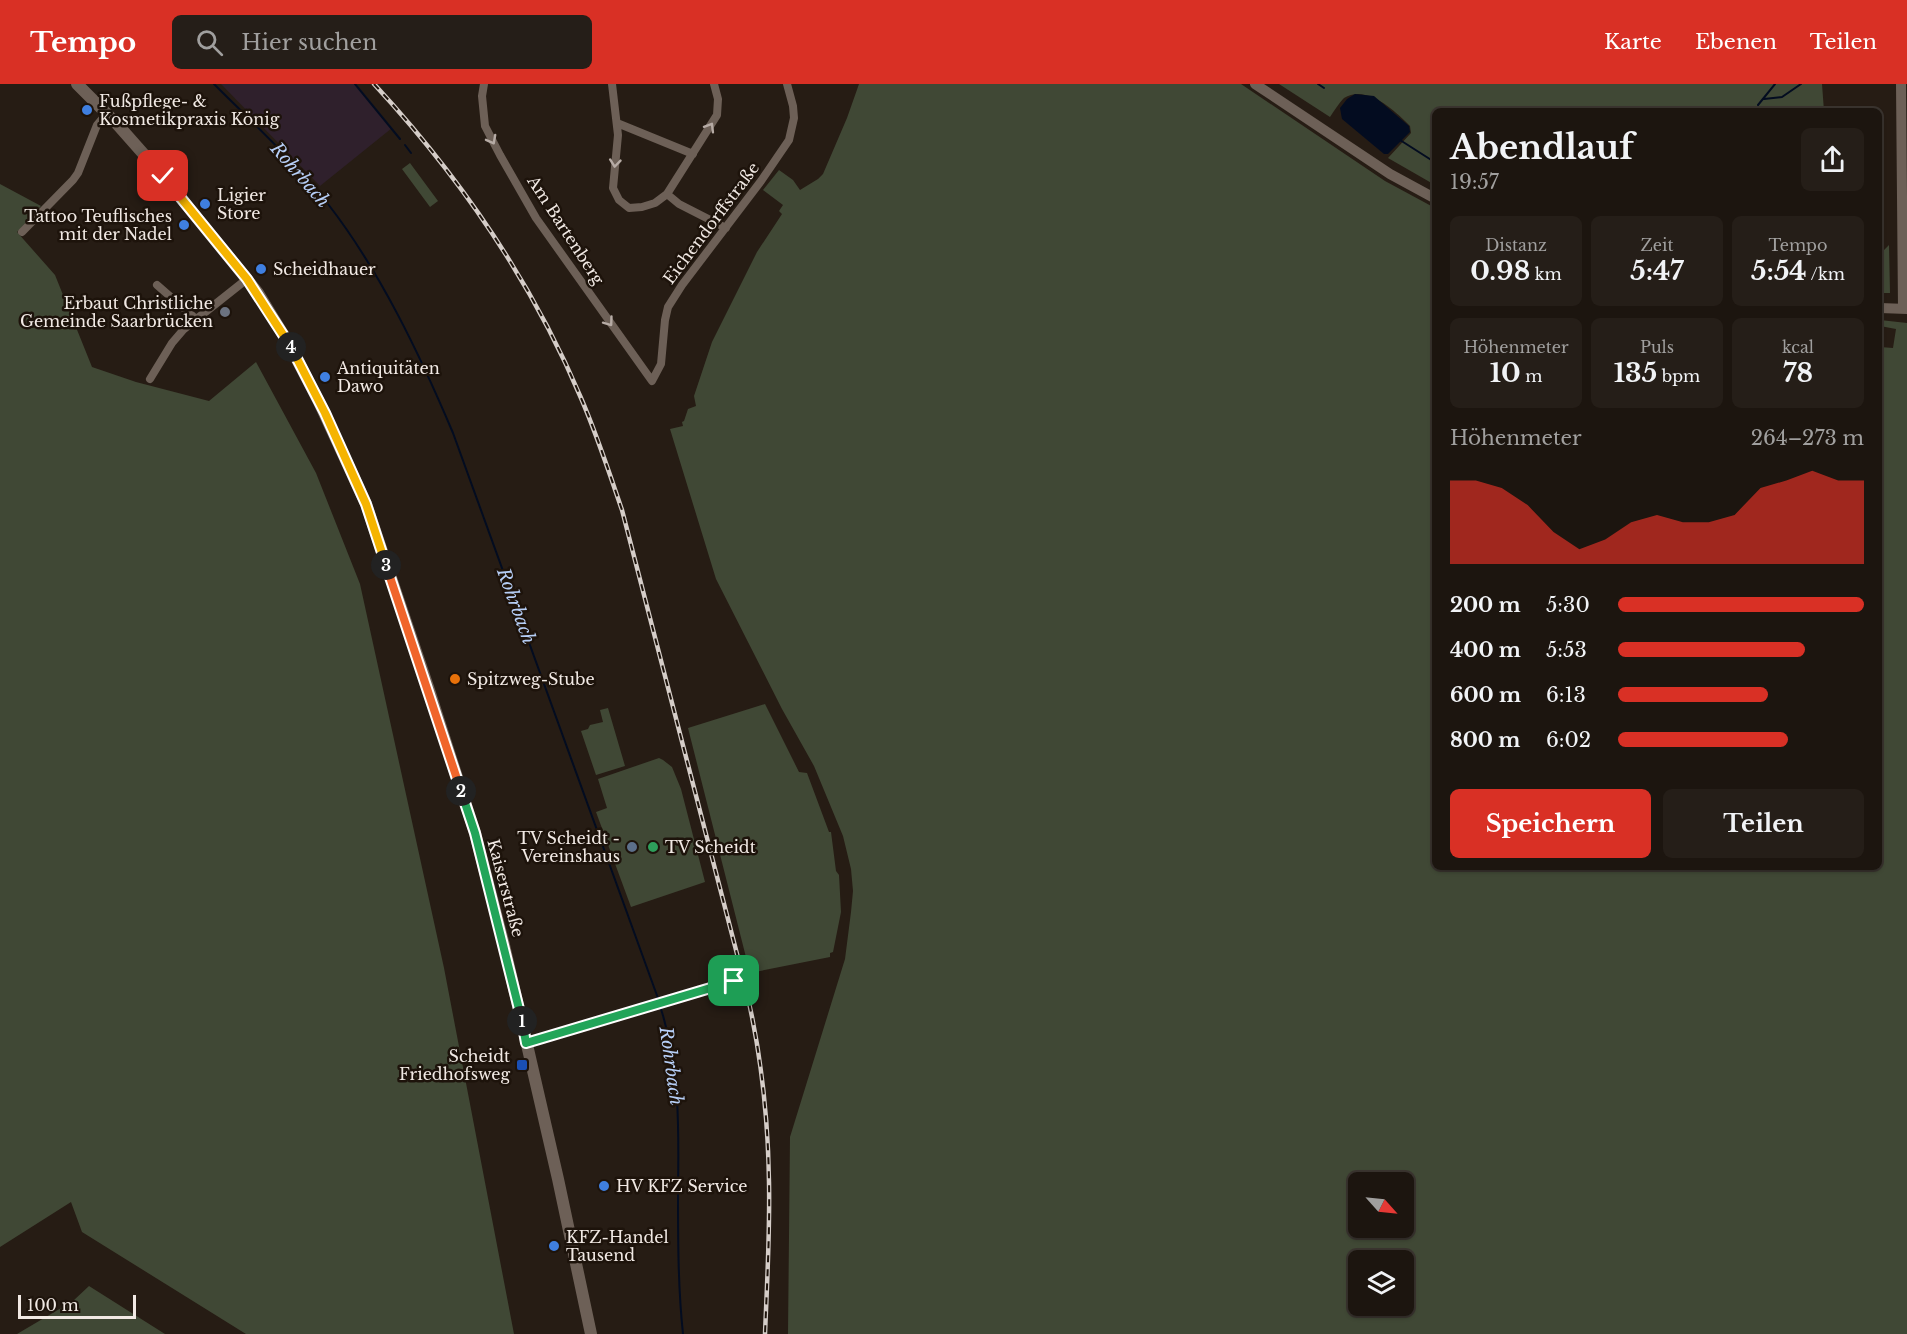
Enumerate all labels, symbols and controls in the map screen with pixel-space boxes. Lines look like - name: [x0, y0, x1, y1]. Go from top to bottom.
- search box: [172, 15, 592, 69]
- text: Tempo: [30, 25, 136, 60]
- icon: search: [193, 26, 226, 59]
- text: Hier suchen: [241, 29, 377, 56]
- text: Karte: [1604, 29, 1662, 55]
- text: Ebenen: [1695, 29, 1777, 55]
- text: Teilen: [1810, 29, 1877, 55]
- place label: Fußpflege- & Kosmetikpraxis König: [99, 91, 280, 129]
- marker: Fußpflege- & Kosmetikpraxis König: [80, 103, 94, 117]
- one-way arrow: [703, 123, 714, 133]
- text: Abendlauf: [1450, 127, 1634, 168]
- button: share: [1801, 128, 1864, 191]
- one-way arrow: [485, 134, 497, 145]
- water label: Rohrbach: [265, 137, 334, 212]
- pin: [137, 150, 188, 201]
- one-way arrow: [610, 158, 622, 167]
- street label: Eichendorffstraße: [659, 158, 763, 288]
- icon: check: [146, 159, 179, 192]
- text: 19:57: [1450, 170, 1499, 194]
- street label: Am Bartenberg: [523, 171, 609, 289]
- place label: Ligier Store: [217, 185, 266, 223]
- marker: Ligier Store: [198, 197, 212, 211]
- place label: Tattoo Teuflisches mit der Nadel: [24, 206, 172, 244]
- marker: Tattoo Teuflisches mit der Nadel: [177, 218, 191, 232]
- text: Distanz: [1485, 235, 1547, 255]
- text: Zeit: [1641, 235, 1674, 255]
- text: Tempo: [1769, 235, 1827, 255]
- text: 0.98: [1470, 255, 1530, 287]
- text: 5:47: [1630, 255, 1684, 287]
- text: 5:54: [1751, 255, 1807, 287]
- place label: Scheidhauer: [273, 259, 376, 279]
- marker: Scheidhauer: [254, 262, 268, 276]
- text: km: [1530, 264, 1562, 284]
- text: /km: [1807, 264, 1845, 284]
- place label: Erbaut Christliche Gemeinde Saarbrücken: [20, 293, 213, 331]
- marker: Erbaut Christliche Gemeinde Saarbrücken: [218, 305, 232, 319]
- one-way arrow: [602, 315, 613, 326]
- pin: 4: [276, 332, 306, 362]
- text: 4: [286, 337, 296, 357]
- text: Höhenmeter: [1463, 337, 1569, 357]
- text: Puls: [1640, 337, 1674, 357]
- text: kcal: [1782, 337, 1814, 357]
- text: 10: [1490, 357, 1521, 389]
- text: 135: [1614, 357, 1657, 389]
- text: 78: [1783, 357, 1813, 389]
- place label: Antiquitäten Dawo: [336, 358, 440, 396]
- text: m: [1521, 366, 1542, 386]
- text: bpm: [1657, 366, 1700, 386]
- marker: Antiquitäten Dawo: [318, 370, 332, 384]
- text: Höhenmeter: [1450, 426, 1582, 450]
- text: 264–273 m: [1751, 426, 1864, 450]
- pin: 3: [371, 550, 401, 580]
- text: 3: [381, 555, 391, 575]
- water label: Rohrbach: [492, 564, 540, 647]
- text: 200 m: [1450, 593, 1521, 617]
- text: 5:30: [1546, 593, 1590, 617]
- text: 400 m: [1450, 638, 1521, 662]
- text: 5:53: [1546, 638, 1587, 662]
- place label: Spitzweg-Stube: [467, 669, 595, 689]
- marker: Spitzweg-Stube: [448, 672, 462, 686]
- text: 600 m: [1450, 683, 1521, 707]
- text: 6:13: [1546, 683, 1586, 707]
- text: 800 m: [1450, 728, 1520, 752]
- text: 6:02: [1546, 728, 1591, 752]
- pin: 2: [446, 776, 476, 806]
- text: 2: [456, 781, 466, 801]
- button: Speichern: [1450, 789, 1651, 858]
- button: Teilen: [1663, 789, 1864, 858]
- place label: TV Scheidt - Vereinshaus: [517, 828, 620, 866]
- street label: Kaiserstraße: [483, 837, 529, 939]
- place label: TV Scheidt: [665, 837, 756, 857]
- marker: TV Scheidt - Vereinshaus: [625, 840, 639, 854]
- marker: TV Scheidt: [646, 840, 660, 854]
- pin: [708, 955, 759, 1006]
- icon: arrive: [717, 964, 750, 997]
- pin: 1: [507, 1006, 537, 1036]
- text: 1: [519, 1011, 525, 1031]
- water label: Rohrbach: [654, 1024, 687, 1107]
- place label: Scheidt Friedhofsweg: [399, 1046, 510, 1084]
- marker: Scheidt Friedhofsweg: [515, 1058, 529, 1072]
- north arrow: [1348, 1172, 1414, 1238]
- map controls: [1348, 1172, 1414, 1316]
- place label: HV KFZ Service: [616, 1176, 747, 1196]
- marker: HV KFZ Service: [597, 1179, 611, 1193]
- place label: KFZ-Handel Tausend: [566, 1227, 669, 1265]
- marker: KFZ-Handel Tausend: [547, 1239, 561, 1253]
- button: layers: [1348, 1250, 1414, 1316]
- scale bar: [18, 1292, 136, 1320]
- text: 100 m: [27, 1295, 79, 1315]

